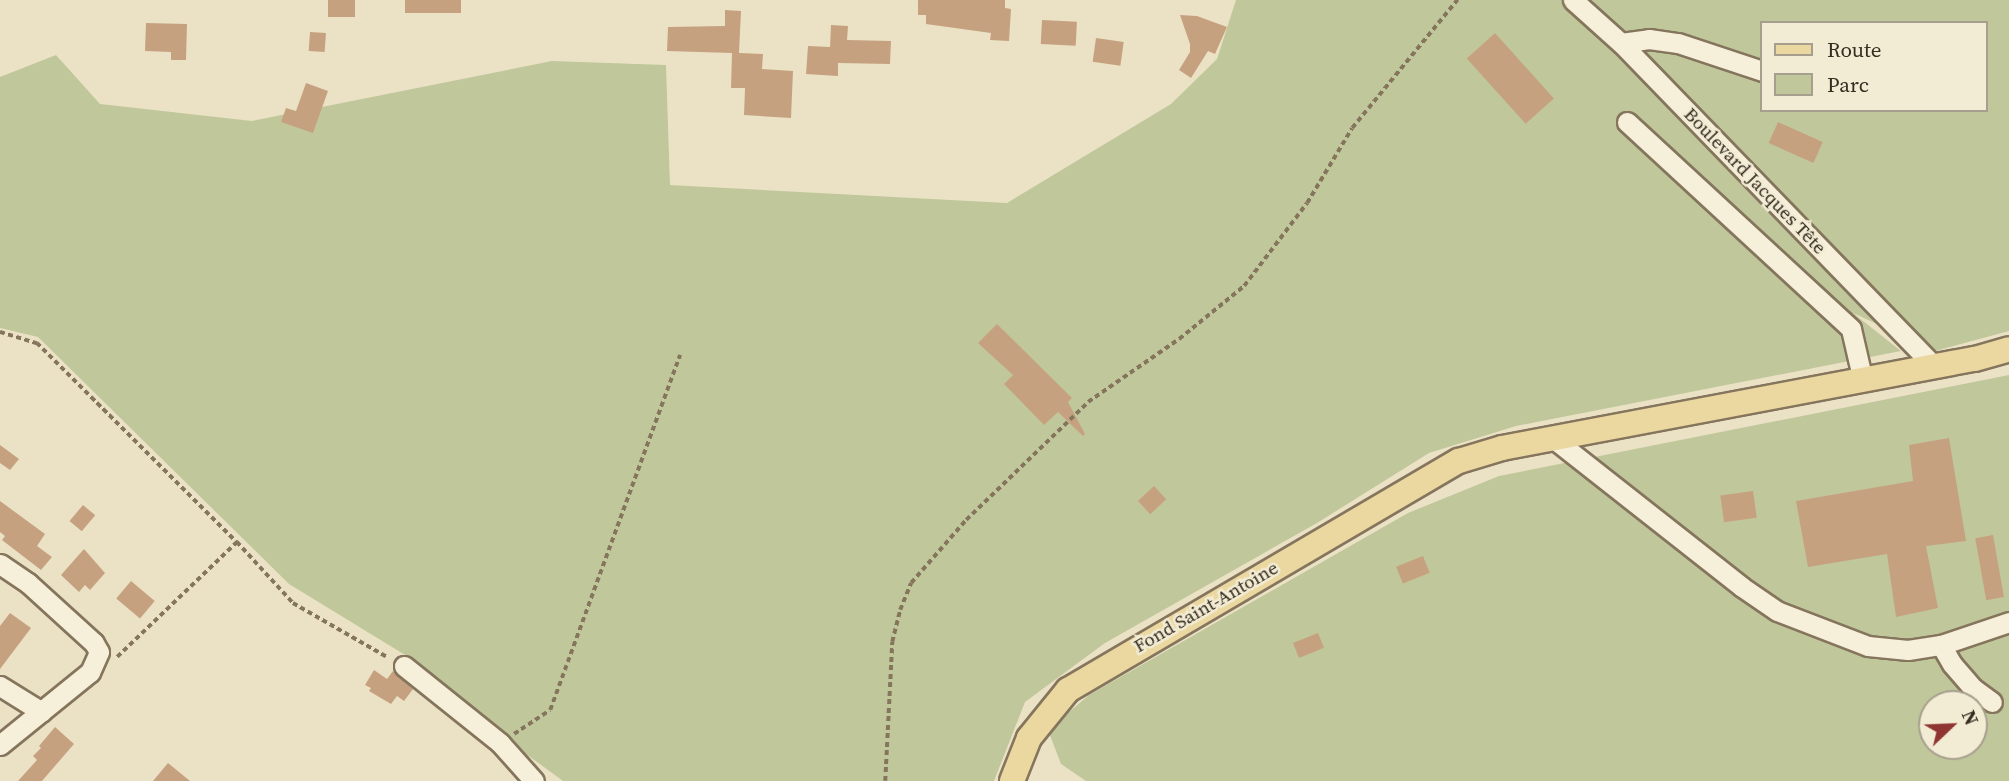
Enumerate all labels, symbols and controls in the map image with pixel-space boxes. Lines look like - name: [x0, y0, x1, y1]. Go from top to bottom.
- legend: [1760, 21, 1988, 112]
- text: Route: [1827, 35, 1882, 64]
- text: Parc: [1827, 70, 1869, 99]
- street label: Boulevard Jacques Tête: [1679, 103, 1831, 259]
- street label: Fond Saint-Antoine: [1130, 556, 1282, 658]
- north arrow: [1918, 690, 1988, 760]
- text: N: [1956, 706, 1985, 729]

